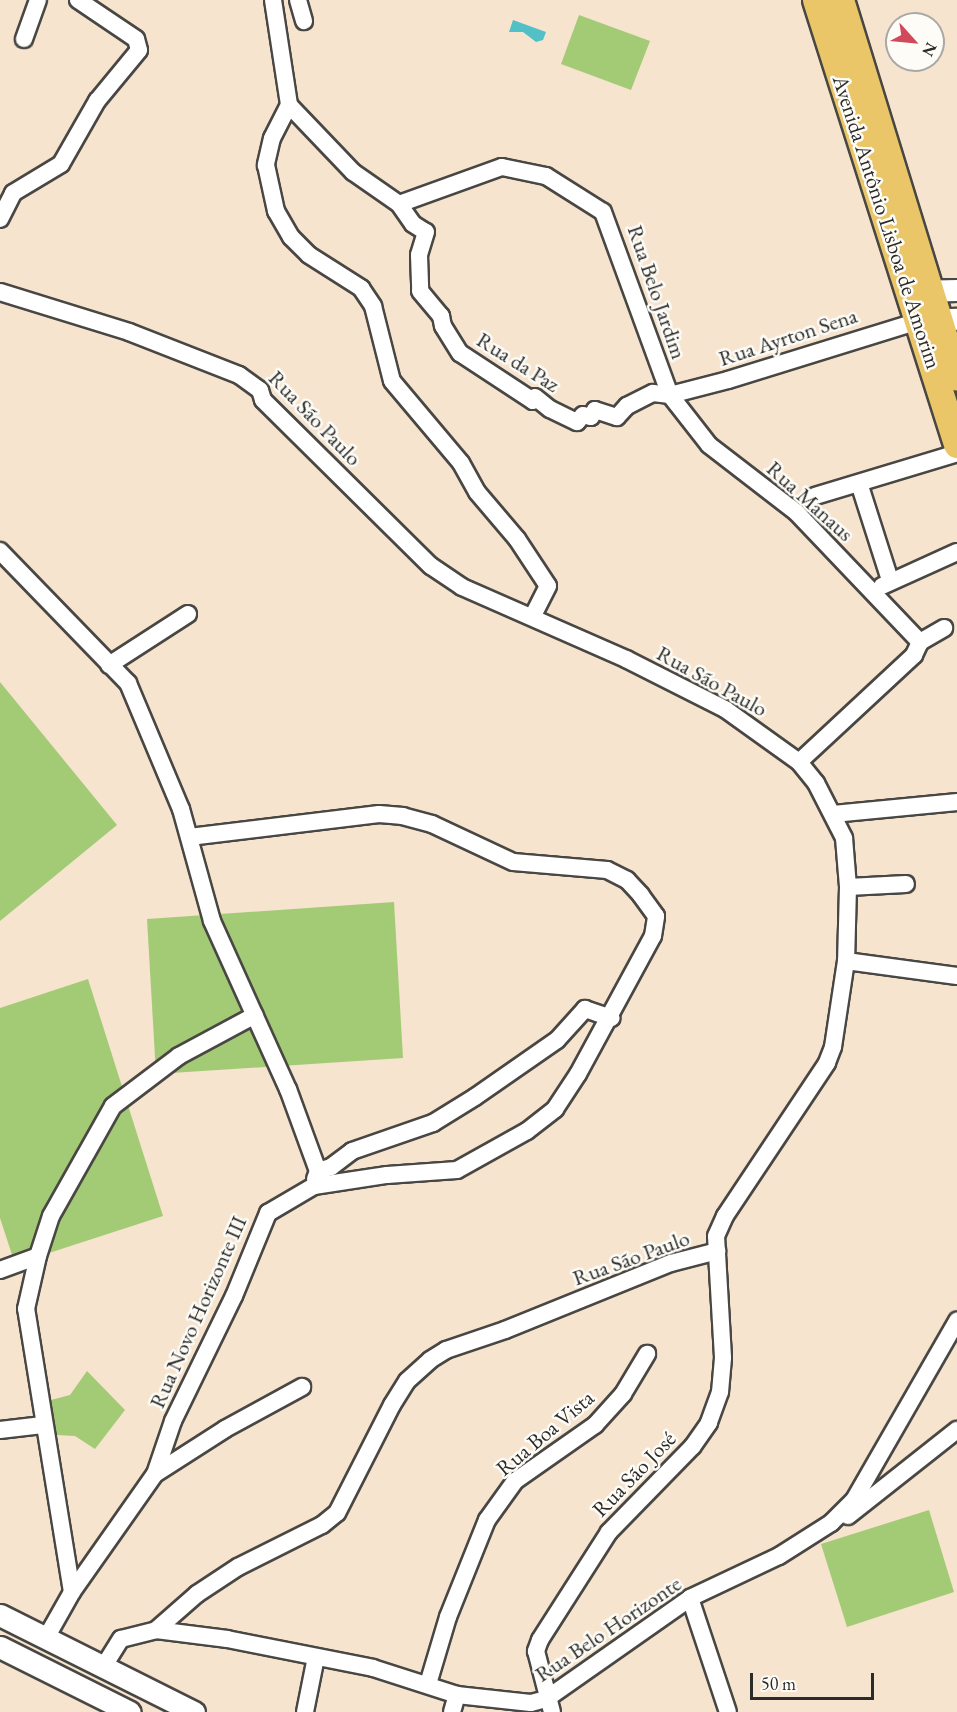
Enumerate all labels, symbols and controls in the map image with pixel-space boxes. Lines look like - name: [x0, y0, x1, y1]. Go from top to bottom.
- north arrow: [885, 12, 945, 72]
- text: N: [917, 39, 942, 60]
- street label: Avenida Antônio Lisboa de Amorim: [827, 72, 947, 372]
- street label: Rua Belo Jardim: [622, 222, 692, 362]
- street label: Rua Ayrton Sena: [715, 302, 861, 372]
- street label: Rua da Paz: [472, 326, 564, 398]
- street label: Rua São Paulo: [263, 365, 367, 471]
- street label: Rua Manaus: [761, 455, 859, 547]
- street label: Rua São Paulo: [652, 640, 772, 722]
- street label: Rua Novo Horizonte III: [144, 1212, 252, 1412]
- street label: Rua São Paulo: [569, 1225, 693, 1291]
- street label: Rua Boa Vista: [491, 1384, 599, 1482]
- street label: Rua São José: [587, 1426, 681, 1522]
- street label: Rua Belo Horizonte: [530, 1570, 686, 1688]
- scale bar: [753, 1661, 878, 1699]
- text: 50 m: [761, 1672, 796, 1695]

